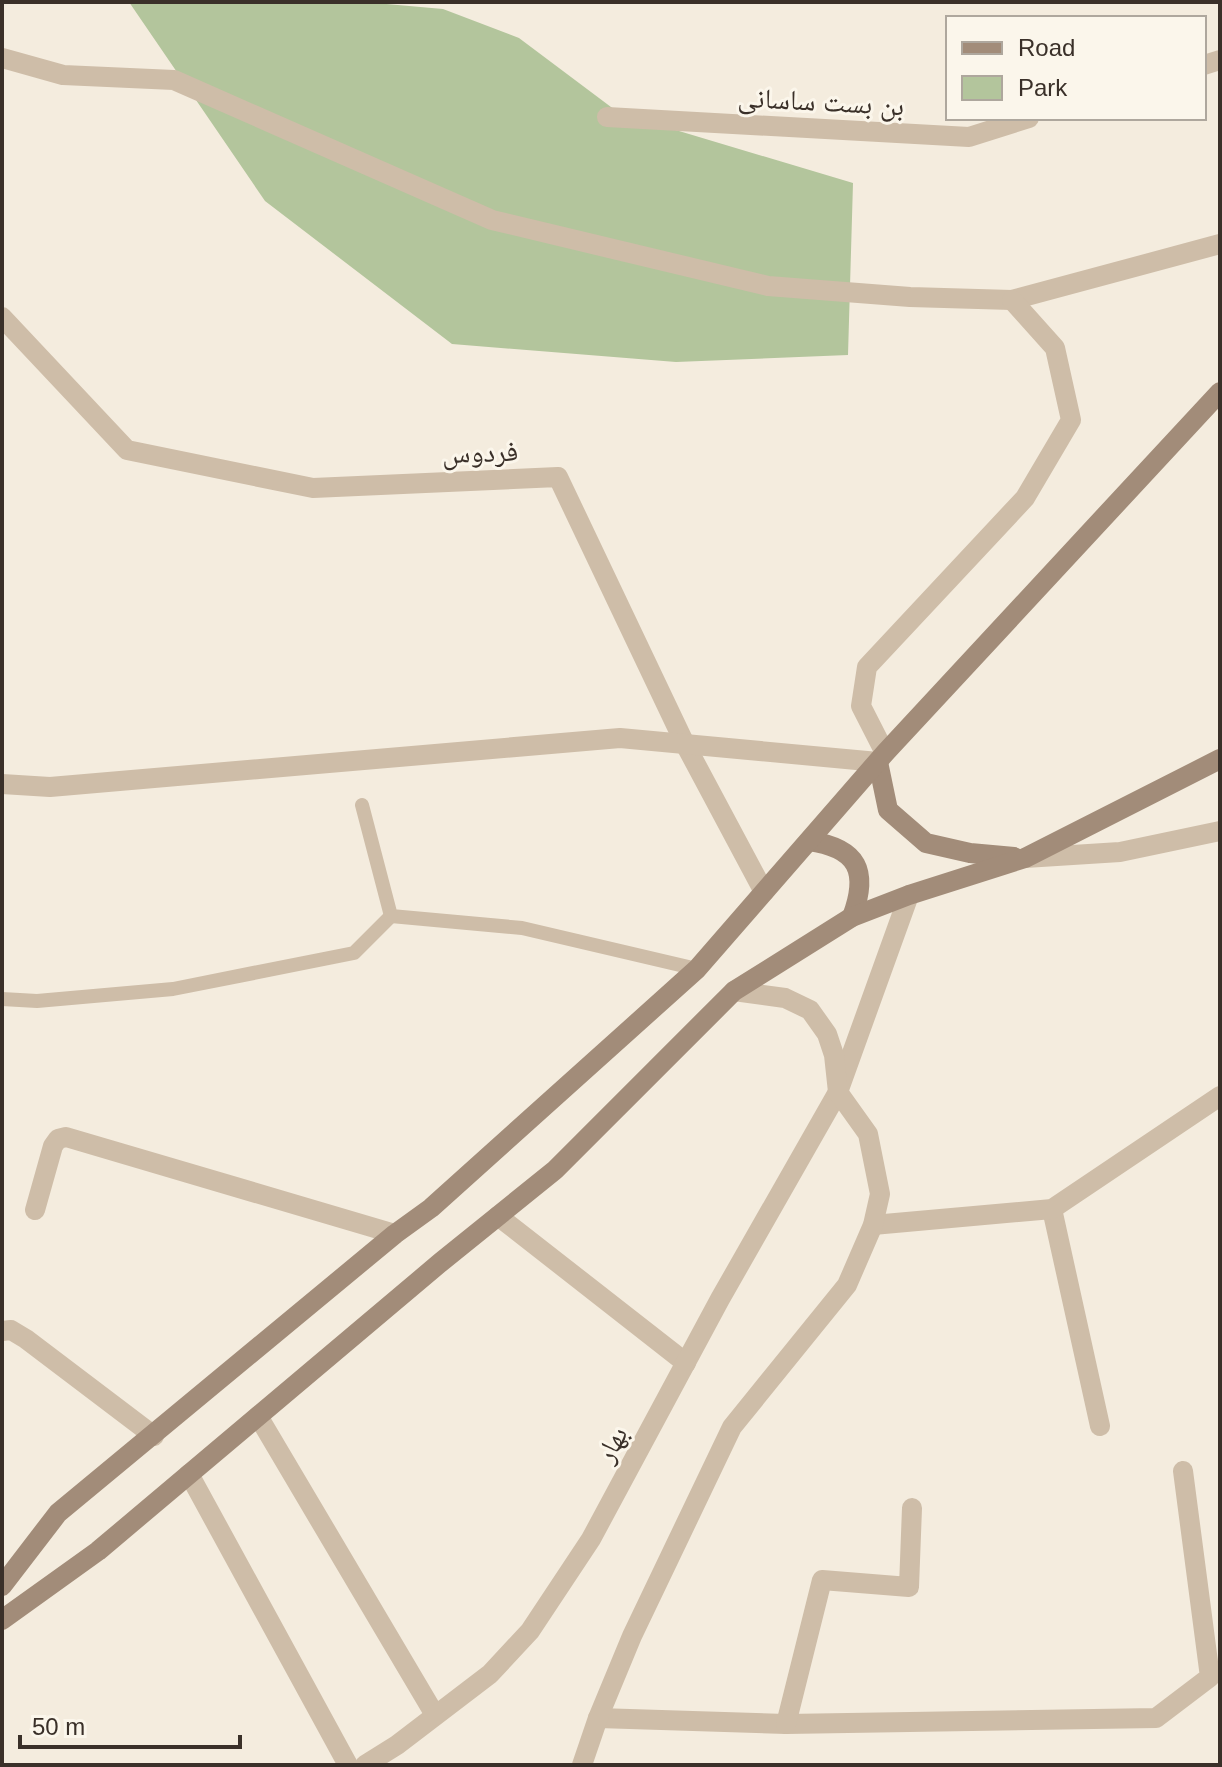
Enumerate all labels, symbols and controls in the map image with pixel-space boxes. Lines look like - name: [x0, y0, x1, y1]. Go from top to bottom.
- legend: [946, 16, 1206, 120]
- text: Road: [1018, 34, 1075, 61]
- text: Park: [1018, 74, 1068, 101]
- street label: بن بست ساسانی: [737, 82, 905, 123]
- street label: فردوس: [441, 436, 519, 471]
- street label: بهار: [589, 1421, 634, 1468]
- scale bar: [20, 1699, 240, 1749]
- text: 50 m: [32, 1713, 85, 1740]

